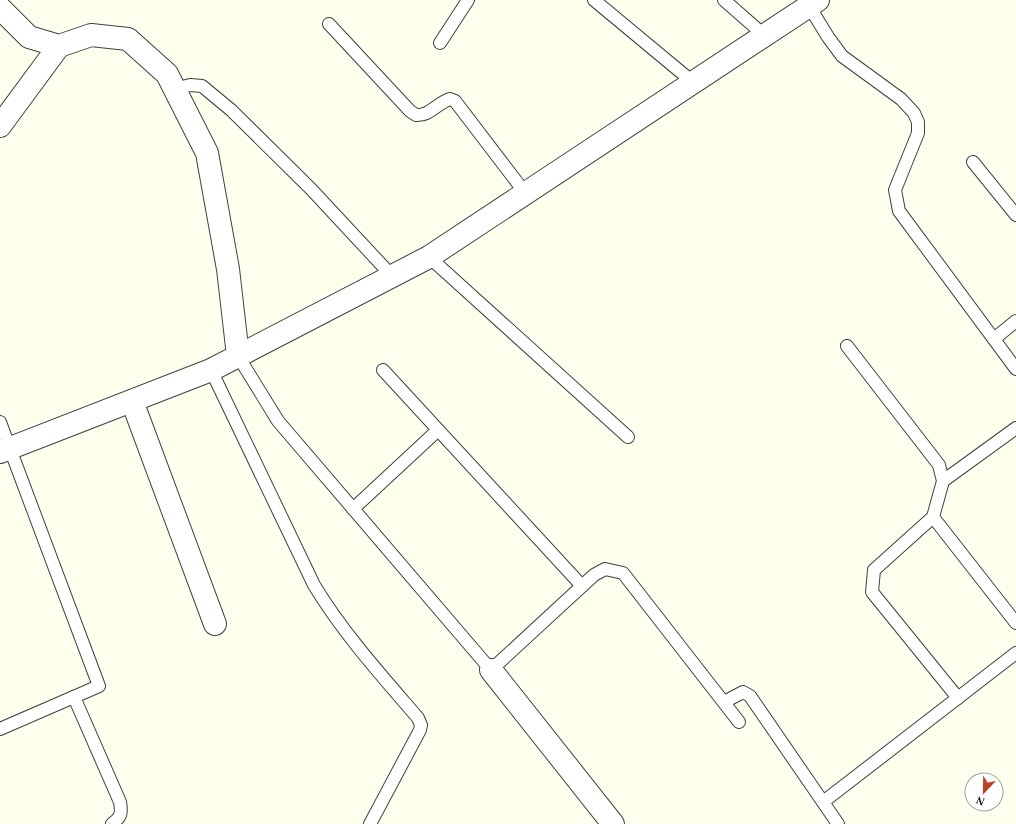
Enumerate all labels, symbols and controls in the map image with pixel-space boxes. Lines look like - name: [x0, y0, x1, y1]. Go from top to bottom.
- north arrow: [964, 772, 1004, 812]
- text: N: [974, 794, 986, 808]

